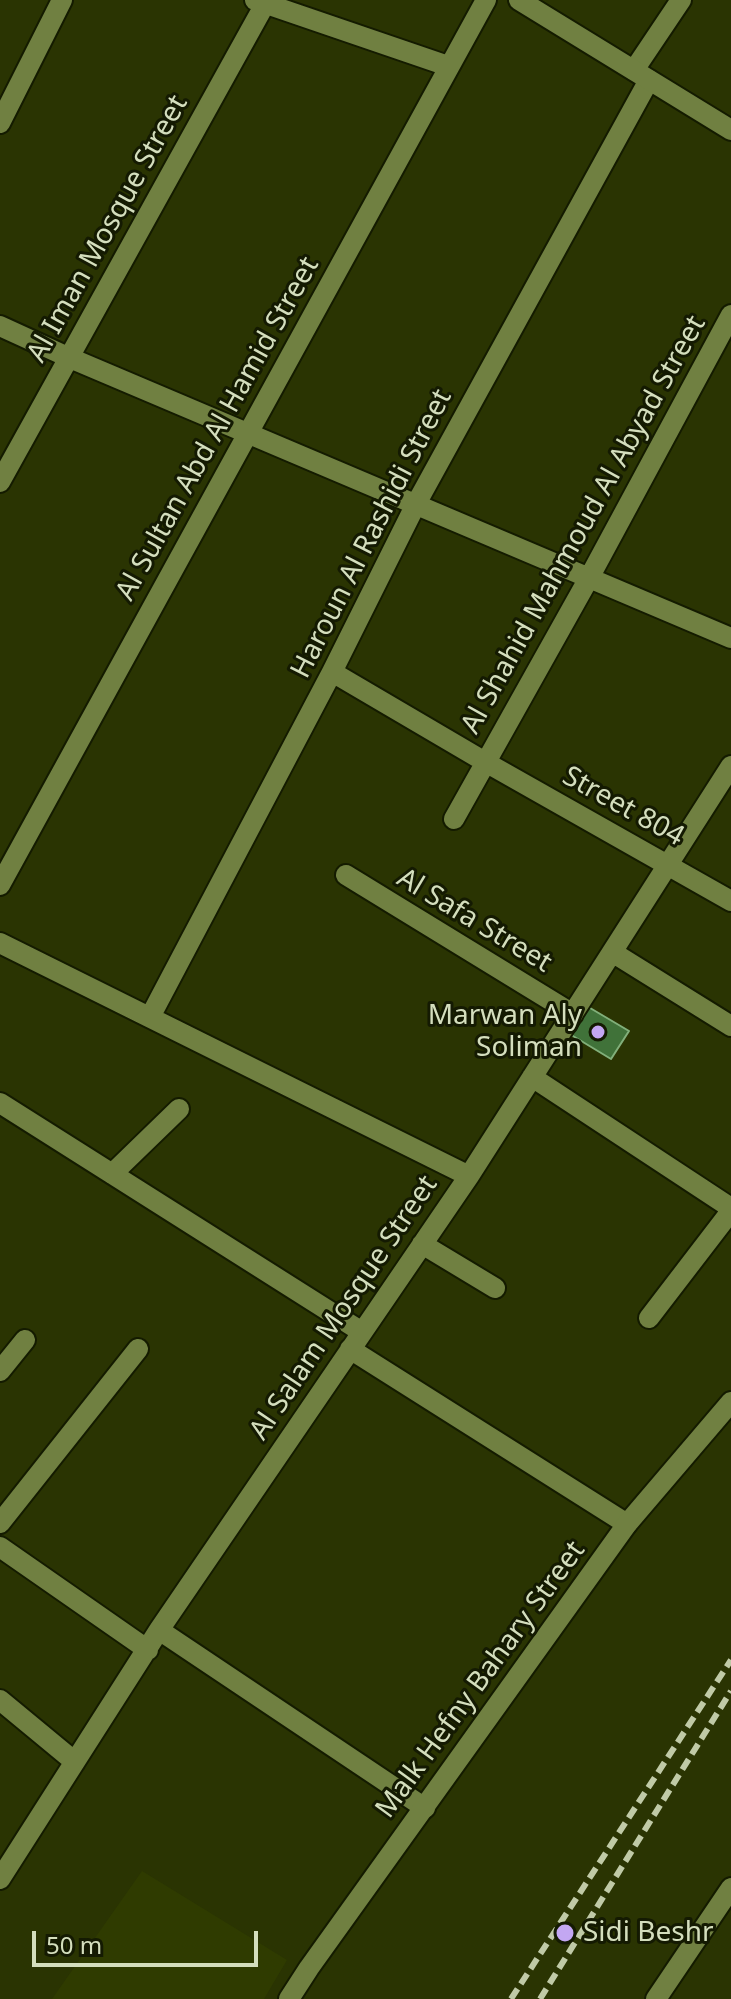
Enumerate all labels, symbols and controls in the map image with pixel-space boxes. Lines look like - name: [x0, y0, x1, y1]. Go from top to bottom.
- street label: Al Iman Mosque Street: [21, 90, 195, 368]
- street label: Al Sultan Abd Al Hamid Street: [109, 252, 327, 606]
- street label: Al Shahid Mahmoud Al Abyad Street: [455, 310, 713, 740]
- street label: Haroun Al Rashidi Street: [284, 384, 460, 684]
- street label: Street 804: [556, 760, 690, 854]
- street label: Al Safa Street: [391, 862, 557, 980]
- place label: Marwan Aly Soliman: [428, 999, 582, 1065]
- marker: Marwan Aly Soliman: [589, 1023, 607, 1041]
- street label: Al Salam Mosque Street: [243, 1170, 445, 1446]
- street label: Malk Hefny Bahary Street: [369, 1535, 593, 1825]
- scale bar: [36, 1915, 262, 1965]
- place label: Sidi Beshr: [583, 1916, 714, 1950]
- marker: Sidi Beshr: [554, 1922, 576, 1944]
- text: 50 m: [46, 1928, 102, 1961]

